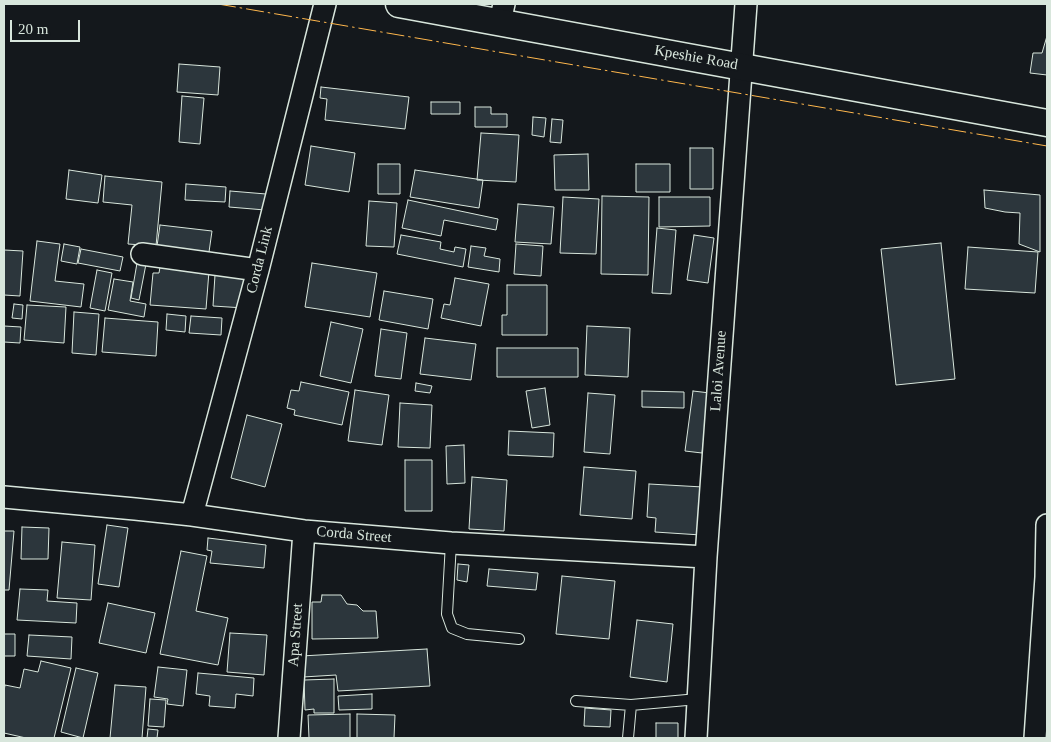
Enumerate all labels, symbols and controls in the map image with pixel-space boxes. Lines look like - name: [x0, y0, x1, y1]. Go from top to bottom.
- scale bar: [12, 10, 82, 42]
- text: 20 m: [18, 21, 48, 37]
- street label: Kpeshie Road: [653, 42, 739, 74]
- street label: Corda Link: [243, 224, 277, 296]
- street label: Laloi Avenue: [707, 330, 731, 412]
- street label: Corda Street: [316, 523, 392, 547]
- street label: Apa Street: [285, 603, 307, 667]

